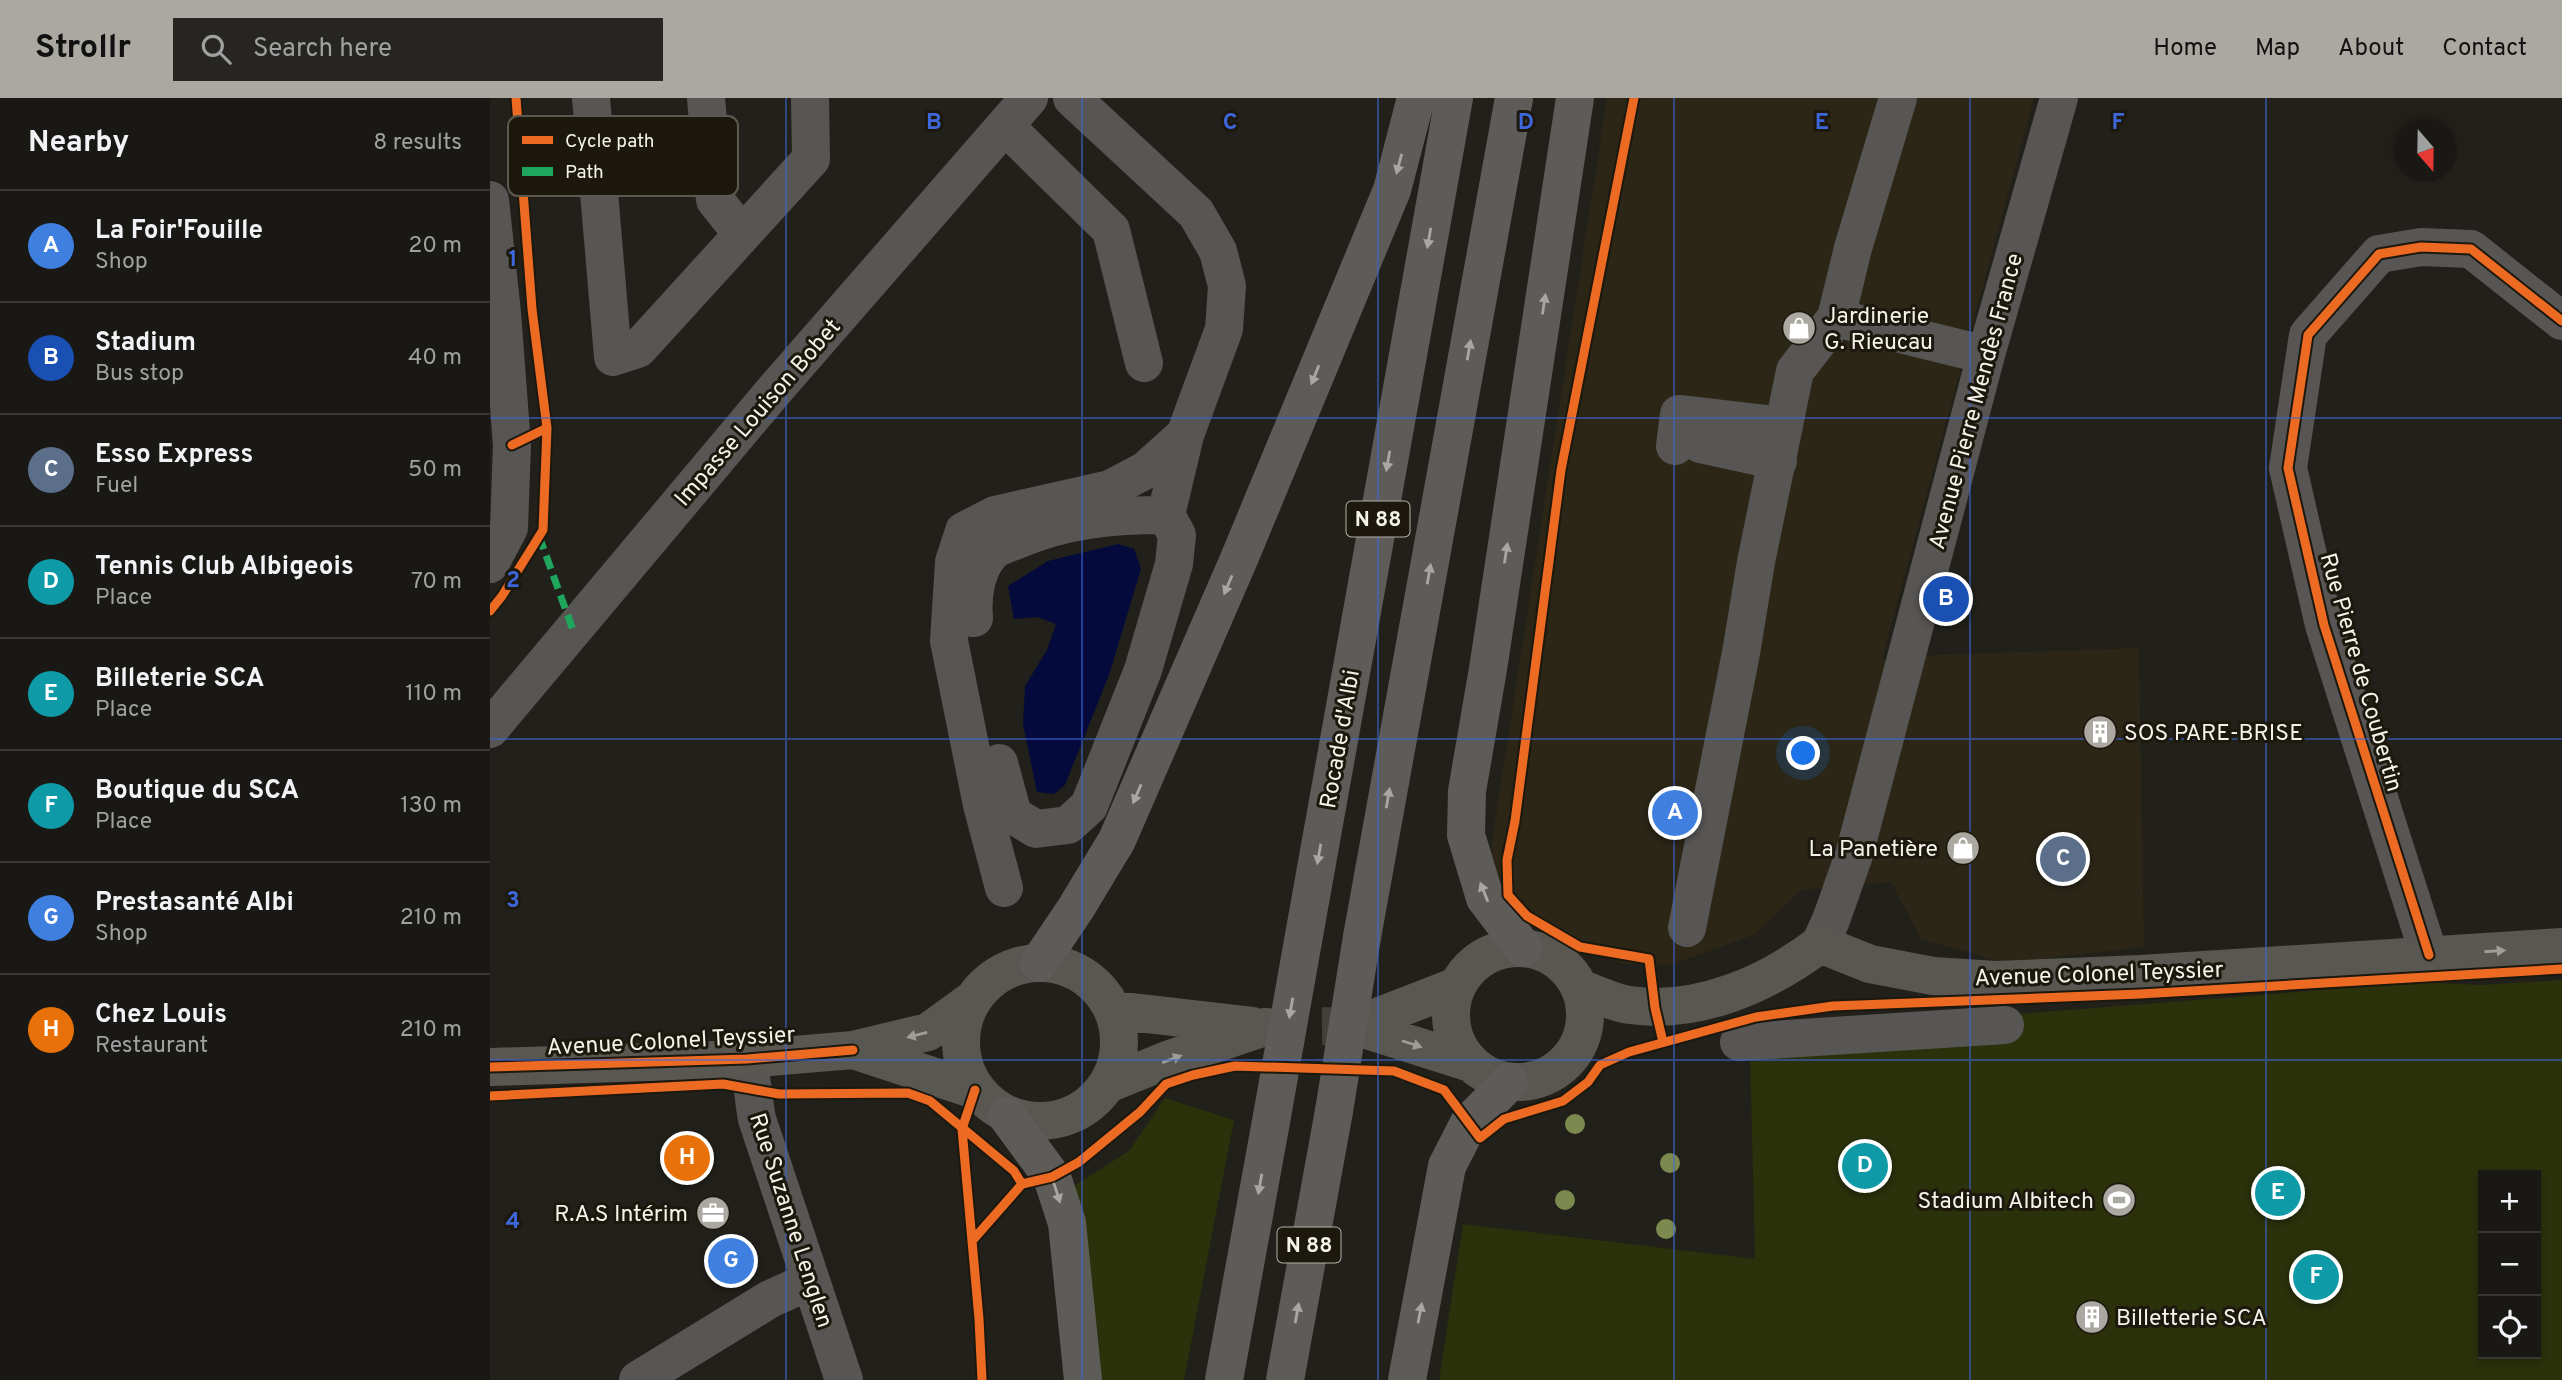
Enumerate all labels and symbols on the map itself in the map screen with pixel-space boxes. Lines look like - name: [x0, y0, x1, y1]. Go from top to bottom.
- text: B: [926, 109, 942, 138]
- text: C: [1223, 109, 1237, 138]
- text: D: [1518, 109, 1534, 138]
- text: E: [1815, 109, 1829, 138]
- text: F: [2111, 109, 2125, 138]
- legend: [508, 116, 738, 196]
- north arrow: [2394, 119, 2457, 182]
- text: Cycle path: [565, 130, 654, 154]
- one-way arrow: [1394, 154, 1404, 175]
- text: Path: [565, 161, 604, 185]
- one-way arrow: [1423, 227, 1434, 249]
- text: 1: [508, 246, 518, 275]
- street label: Avenue Pierre Mendès France: [1924, 250, 2031, 553]
- one-way arrow: [1539, 293, 1550, 315]
- place label: Jardinerie G. Rieucau: [1824, 303, 1933, 358]
- shop icon: Jardinerie G. Rieucau: [1780, 309, 1818, 347]
- street label: Impasse Louison Bobet: [669, 314, 848, 513]
- one-way arrow: [1464, 339, 1475, 361]
- one-way arrow: [1309, 365, 1321, 385]
- one-way arrow: [1383, 450, 1394, 472]
- road number: N 88: [1346, 502, 1410, 536]
- one-way arrow: [1501, 542, 1512, 564]
- street label: Rue Pierre de Coubertin: [2312, 550, 2408, 795]
- one-way arrow: [1424, 563, 1435, 585]
- text: 2: [506, 567, 520, 596]
- pin: B: [1923, 573, 1969, 625]
- one-way arrow: [1222, 575, 1234, 595]
- street label: Rocade d'Albi: [1315, 668, 1368, 811]
- building icon: SOS PARE-BRISE: [2081, 713, 2119, 751]
- place label: SOS PARE-BRISE: [2124, 720, 2303, 749]
- your location: [1786, 736, 1820, 770]
- one-way arrow: [1131, 784, 1143, 804]
- one-way arrow: [1382, 787, 1393, 809]
- pin: A: [1652, 787, 1698, 839]
- shop icon: La Panetière: [1944, 829, 1982, 867]
- pin: C: [2040, 833, 2086, 885]
- place label: La Panetière: [1809, 836, 1938, 865]
- one-way arrow: [1313, 843, 1324, 865]
- one-way arrow: [1479, 881, 1490, 902]
- text: 3: [506, 887, 520, 916]
- one-way arrow: [2485, 945, 2507, 956]
- street label: Avenue Colonel Teyssier: [1974, 957, 2224, 994]
- one-way arrow: [1285, 997, 1296, 1019]
- street label: Avenue Colonel Teyssier: [546, 1021, 796, 1063]
- one-way arrow: [906, 1030, 928, 1041]
- one-way arrow: [1402, 1040, 1423, 1050]
- one-way arrow: [1161, 1053, 1182, 1064]
- street label: Rue Suzanne Lenglen: [741, 1110, 838, 1332]
- pin: H: [664, 1132, 710, 1184]
- pin: D: [1842, 1140, 1888, 1192]
- pin: E: [2255, 1167, 2301, 1219]
- one-way arrow: [1254, 1173, 1265, 1195]
- sports icon: Stadium Albitech: [2100, 1181, 2138, 1219]
- one-way arrow: [1052, 1183, 1063, 1204]
- place label: Stadium Albitech: [1918, 1188, 2094, 1217]
- office icon: R.A.S Intérim: [694, 1194, 732, 1232]
- place label: R.A.S Intérim: [554, 1201, 688, 1230]
- text: 4: [506, 1208, 520, 1237]
- road number: N 88: [1278, 1228, 1340, 1262]
- pin: G: [708, 1235, 754, 1287]
- pin: F: [2293, 1251, 2339, 1303]
- building icon: Billetterie SCA: [2073, 1298, 2111, 1336]
- one-way arrow: [1292, 1302, 1303, 1324]
- one-way arrow: [1414, 1302, 1425, 1324]
- place label: Billetterie SCA: [2116, 1305, 2267, 1334]

